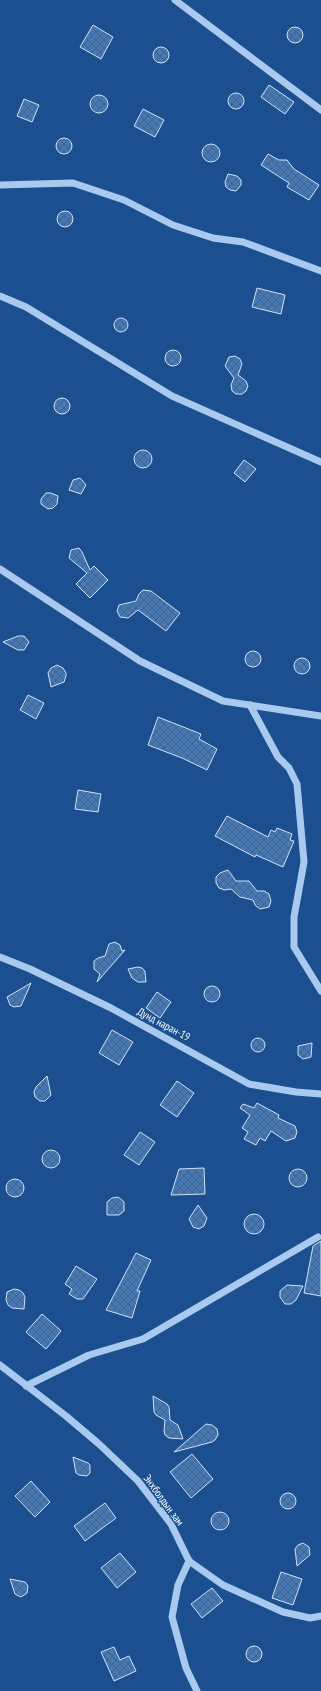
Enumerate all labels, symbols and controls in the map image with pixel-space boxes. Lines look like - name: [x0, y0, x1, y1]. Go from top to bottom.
- street label: Дунд наран-19: [135, 1004, 193, 1044]
- street label: Энхболдын зам: [141, 1472, 188, 1529]

